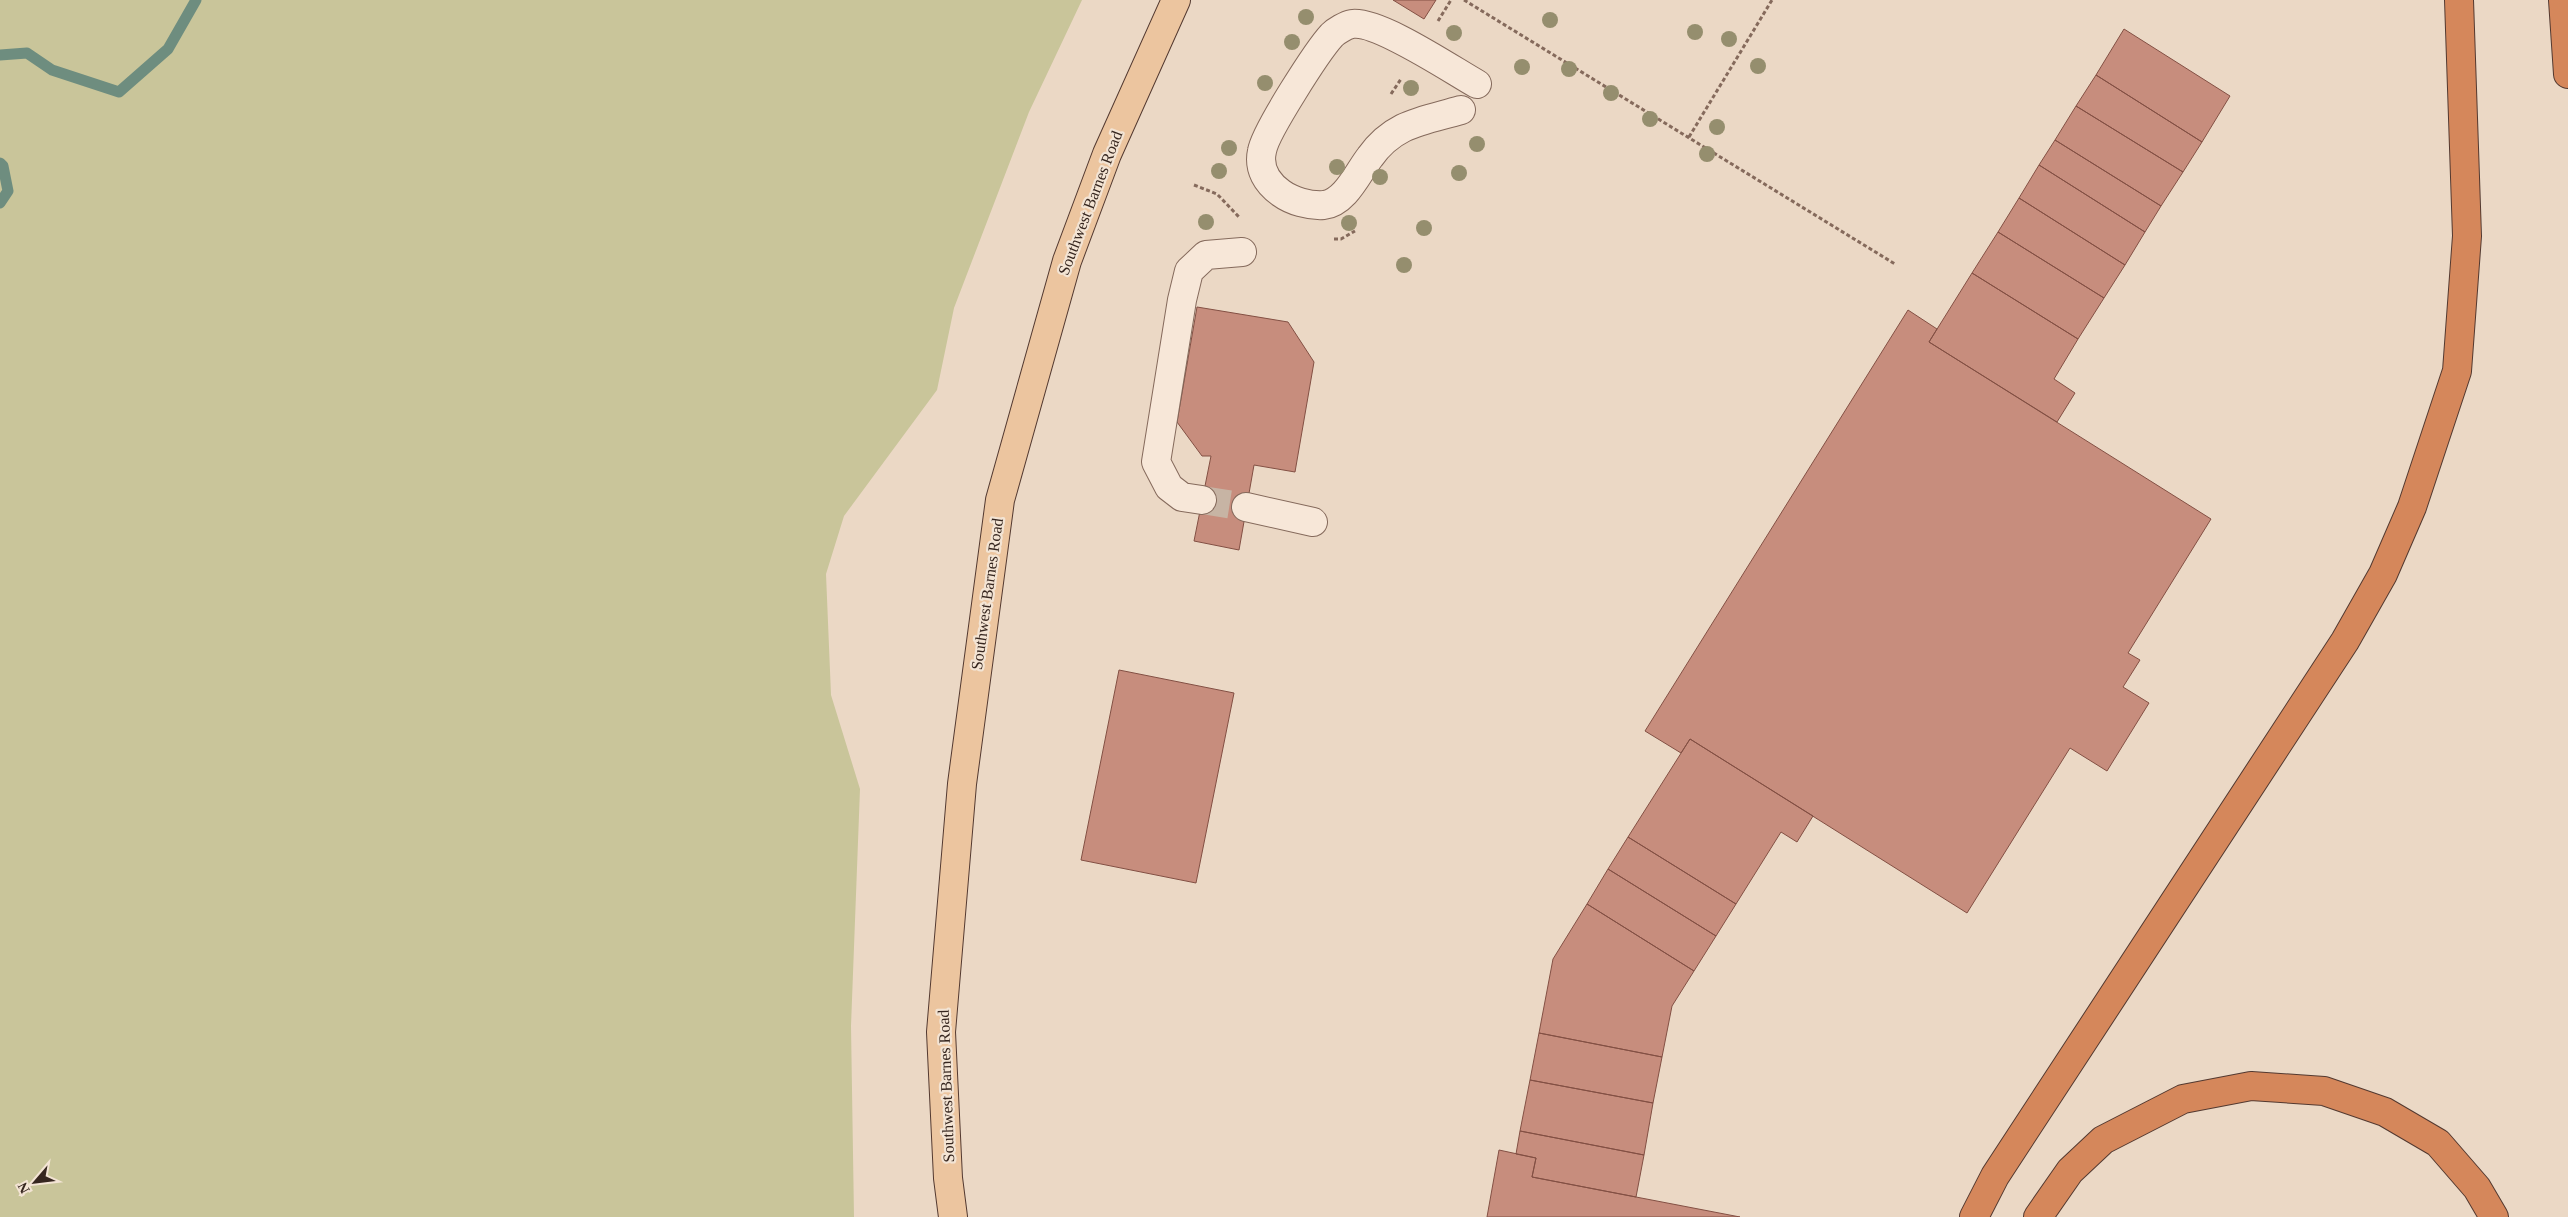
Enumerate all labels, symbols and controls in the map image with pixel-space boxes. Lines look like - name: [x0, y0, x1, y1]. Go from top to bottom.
- street label: Southwest Barnes Road: [1055, 129, 1125, 277]
- street label: Southwest Barnes Road: [968, 517, 1006, 671]
- street label: Southwest Barnes Road: [935, 1009, 957, 1163]
- north arrow: [10, 1157, 60, 1207]
- text: N: [15, 1180, 33, 1196]

